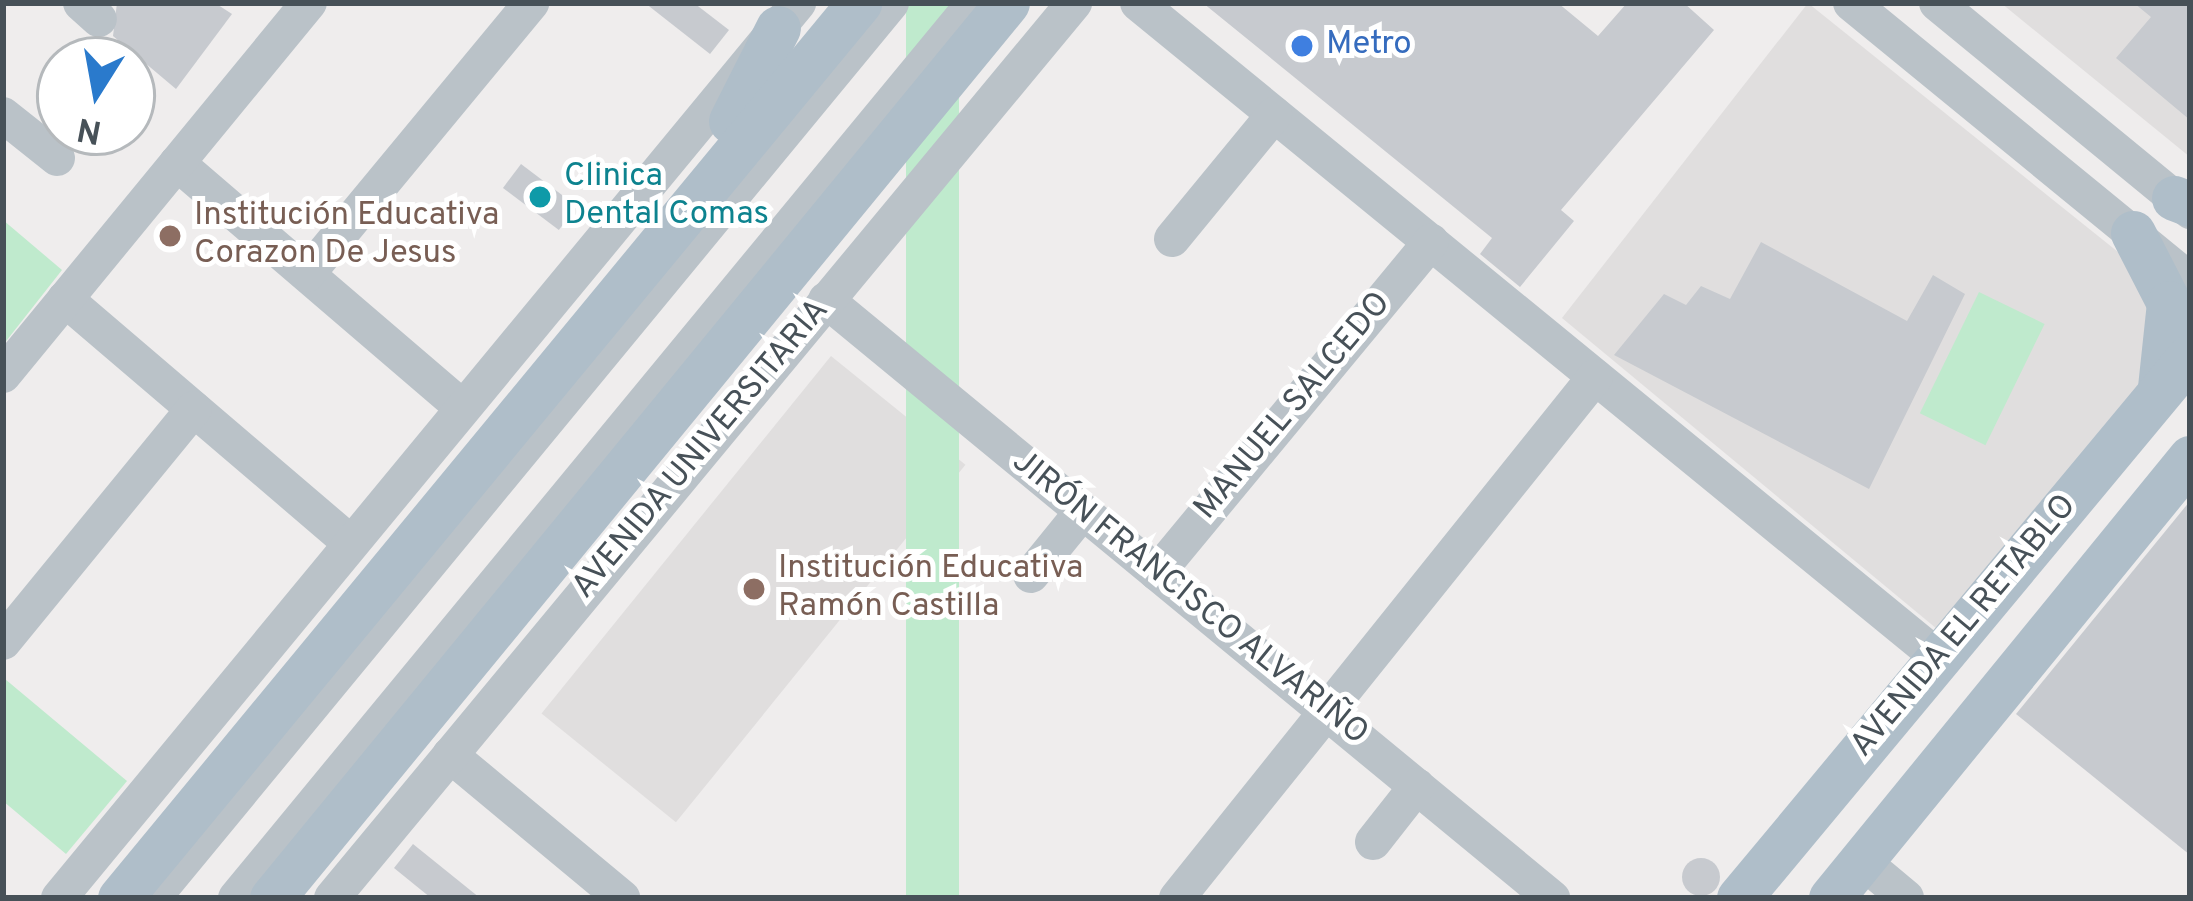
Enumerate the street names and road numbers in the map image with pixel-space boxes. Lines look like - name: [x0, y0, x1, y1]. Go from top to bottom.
- street label: MANUEL SALCEDO: [1187, 285, 1401, 529]
- street label: AVENIDA UNIVERSITARIA: [565, 292, 839, 608]
- street label: JIRÓN FRANCISCO ALVARIÑO: [1003, 443, 1375, 755]
- street label: AVENIDA EL RETABLO: [1843, 487, 2087, 767]

